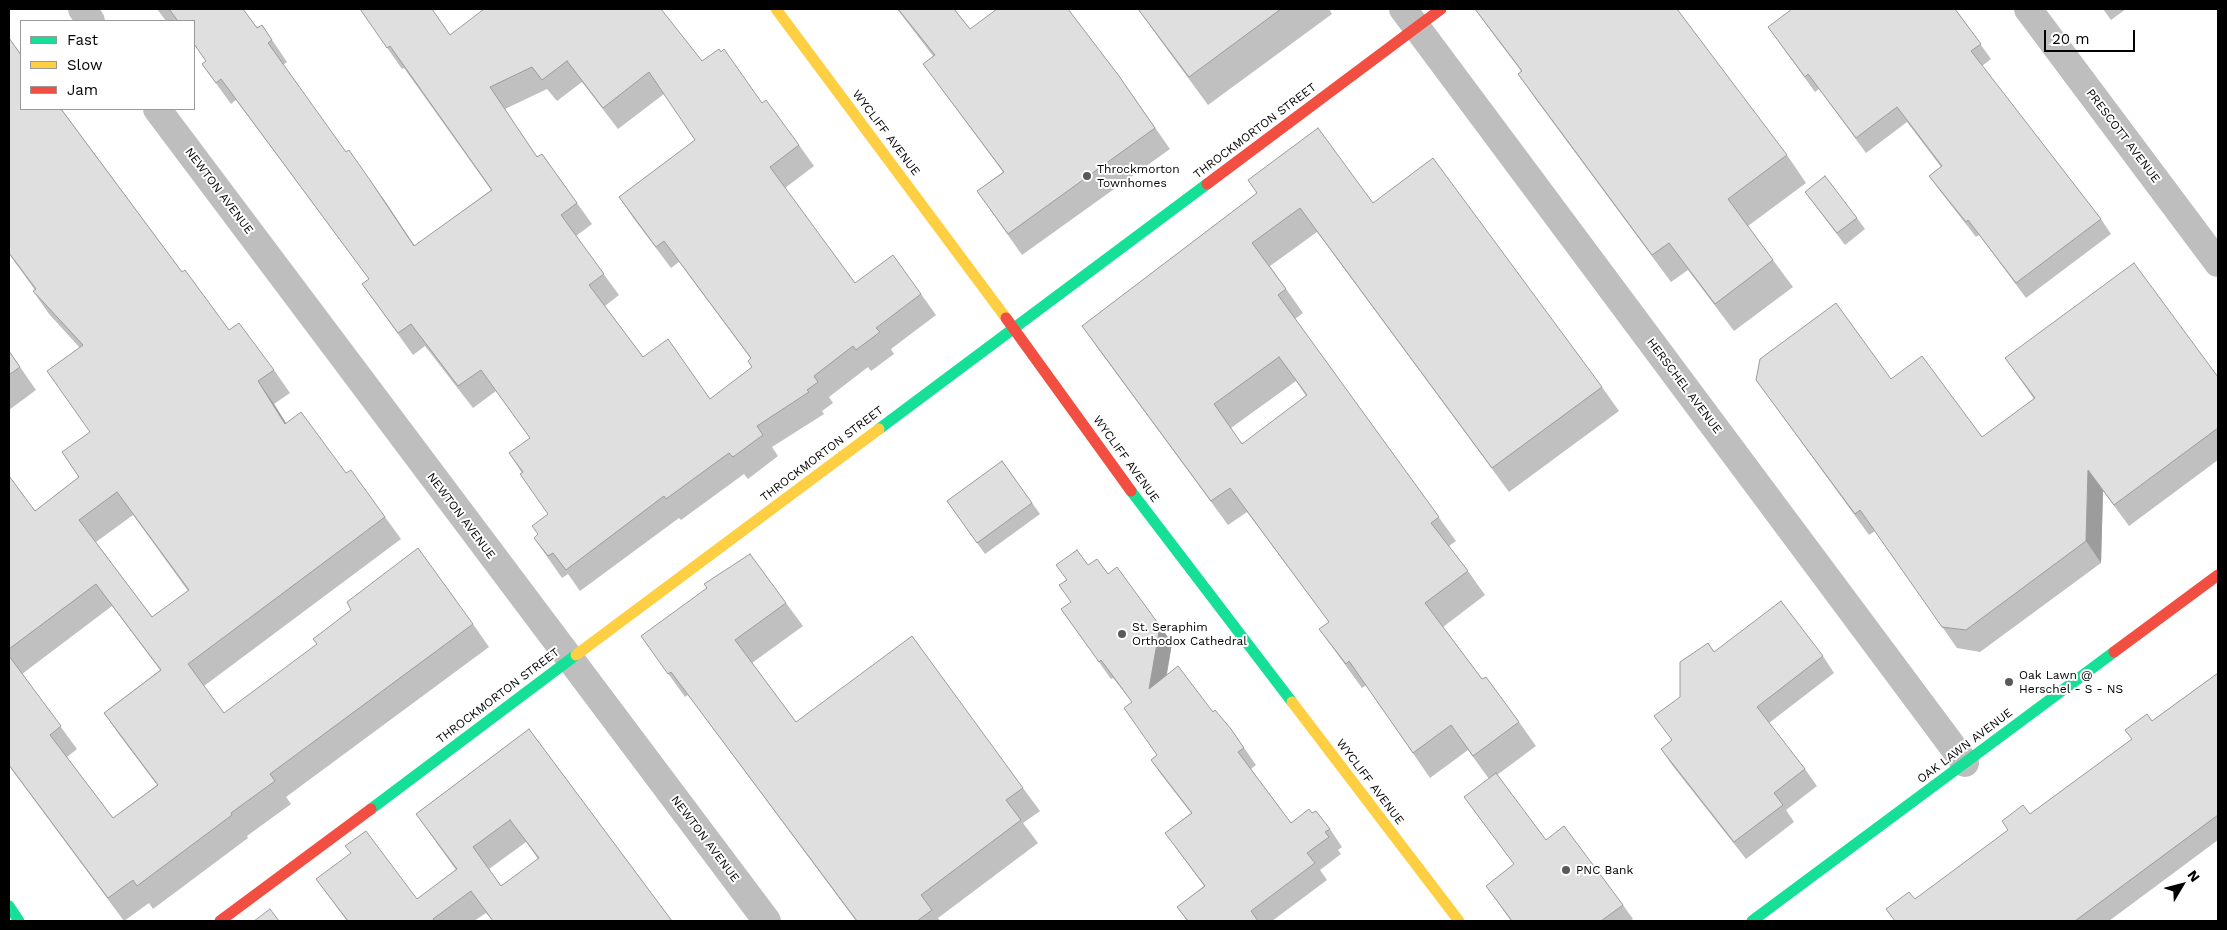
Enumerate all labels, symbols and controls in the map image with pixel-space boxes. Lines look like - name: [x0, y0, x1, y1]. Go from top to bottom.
- legend: [20, 20, 195, 110]
- scale bar: [2047, 20, 2138, 52]
- text: 20 m: [2052, 30, 2090, 48]
- text: Fast: [67, 31, 98, 49]
- text: Slow: [67, 56, 103, 74]
- street label: THROCKMORTON STREET: [1191, 80, 1319, 182]
- text: Jam: [67, 81, 98, 99]
- street label: PRESCOTT AVENUE: [2083, 86, 2163, 186]
- street label: WYCLIFF AVENUE: [849, 87, 923, 179]
- street label: NEWTON AVENUE: [182, 145, 256, 237]
- place label: Throckmorton Townhomes: [1097, 162, 1180, 190]
- marker: Throckmorton Townhomes: [1081, 170, 1093, 182]
- street label: HERSCHEL AVENUE: [1643, 335, 1725, 437]
- street label: THROCKMORTON STREET: [758, 403, 886, 505]
- street label: WYCLIFF AVENUE: [1090, 413, 1162, 505]
- street label: NEWTON AVENUE: [424, 470, 498, 562]
- place label: St. Seraphim Orthodox Cathedral: [1132, 620, 1247, 648]
- marker: St. Seraphim Orthodox Cathedral: [1116, 628, 1128, 640]
- street label: THROCKMORTON STREET: [434, 645, 562, 747]
- place label: Oak Lawn @ Herschel - S - NS: [2019, 668, 2123, 696]
- marker: Oak Lawn @ Herschel - S - NS: [2003, 676, 2015, 688]
- street label: OAK LAWN AVENUE: [1915, 706, 2015, 786]
- street label: WYCLIFF AVENUE: [1333, 736, 1407, 828]
- street label: NEWTON AVENUE: [668, 793, 742, 885]
- north arrow: [2157, 860, 2207, 910]
- place label: PNC Bank: [1576, 863, 1633, 877]
- marker: PNC Bank: [1560, 864, 1572, 876]
- text: N: [2184, 867, 2203, 885]

